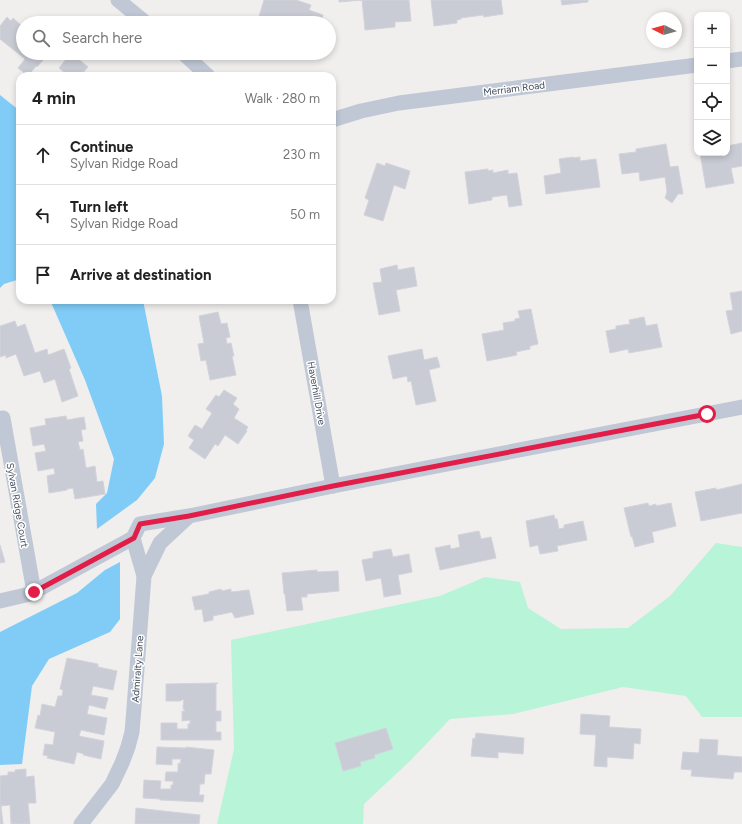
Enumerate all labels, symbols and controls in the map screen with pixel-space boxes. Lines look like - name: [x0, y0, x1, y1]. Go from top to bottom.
- north arrow: [646, 12, 682, 48]
- map controls: [694, 12, 730, 156]
- button: +: [694, 12, 730, 48]
- search box: [16, 16, 336, 60]
- icon: search: [30, 27, 52, 49]
- text: Search here: [62, 29, 142, 47]
- button: −: [694, 48, 730, 84]
- street label: Merriam Road: [482, 78, 546, 99]
- button: locate: [694, 84, 730, 120]
- text: 4 min: [32, 88, 76, 108]
- text: Walk · 280 m: [245, 91, 320, 106]
- button: layers: [694, 120, 730, 156]
- text: Continue: [70, 138, 133, 156]
- icon: ahead: [32, 144, 54, 166]
- text: 230 m: [283, 147, 320, 162]
- text: Sylvan Ridge Road: [70, 156, 178, 171]
- text: Turn left: [70, 198, 128, 216]
- icon: left: [32, 204, 54, 226]
- text: 50 m: [290, 207, 320, 222]
- text: Sylvan Ridge Road: [70, 216, 178, 231]
- icon: arrive: [32, 264, 54, 286]
- text: Arrive at destination: [70, 266, 211, 284]
- street label: Haverhill Drive: [305, 360, 329, 426]
- route start: [698, 405, 716, 423]
- street label: Sylvan Ridge Court: [4, 462, 31, 549]
- route end: [25, 583, 43, 601]
- street label: Admiralty Lane: [129, 635, 146, 703]

